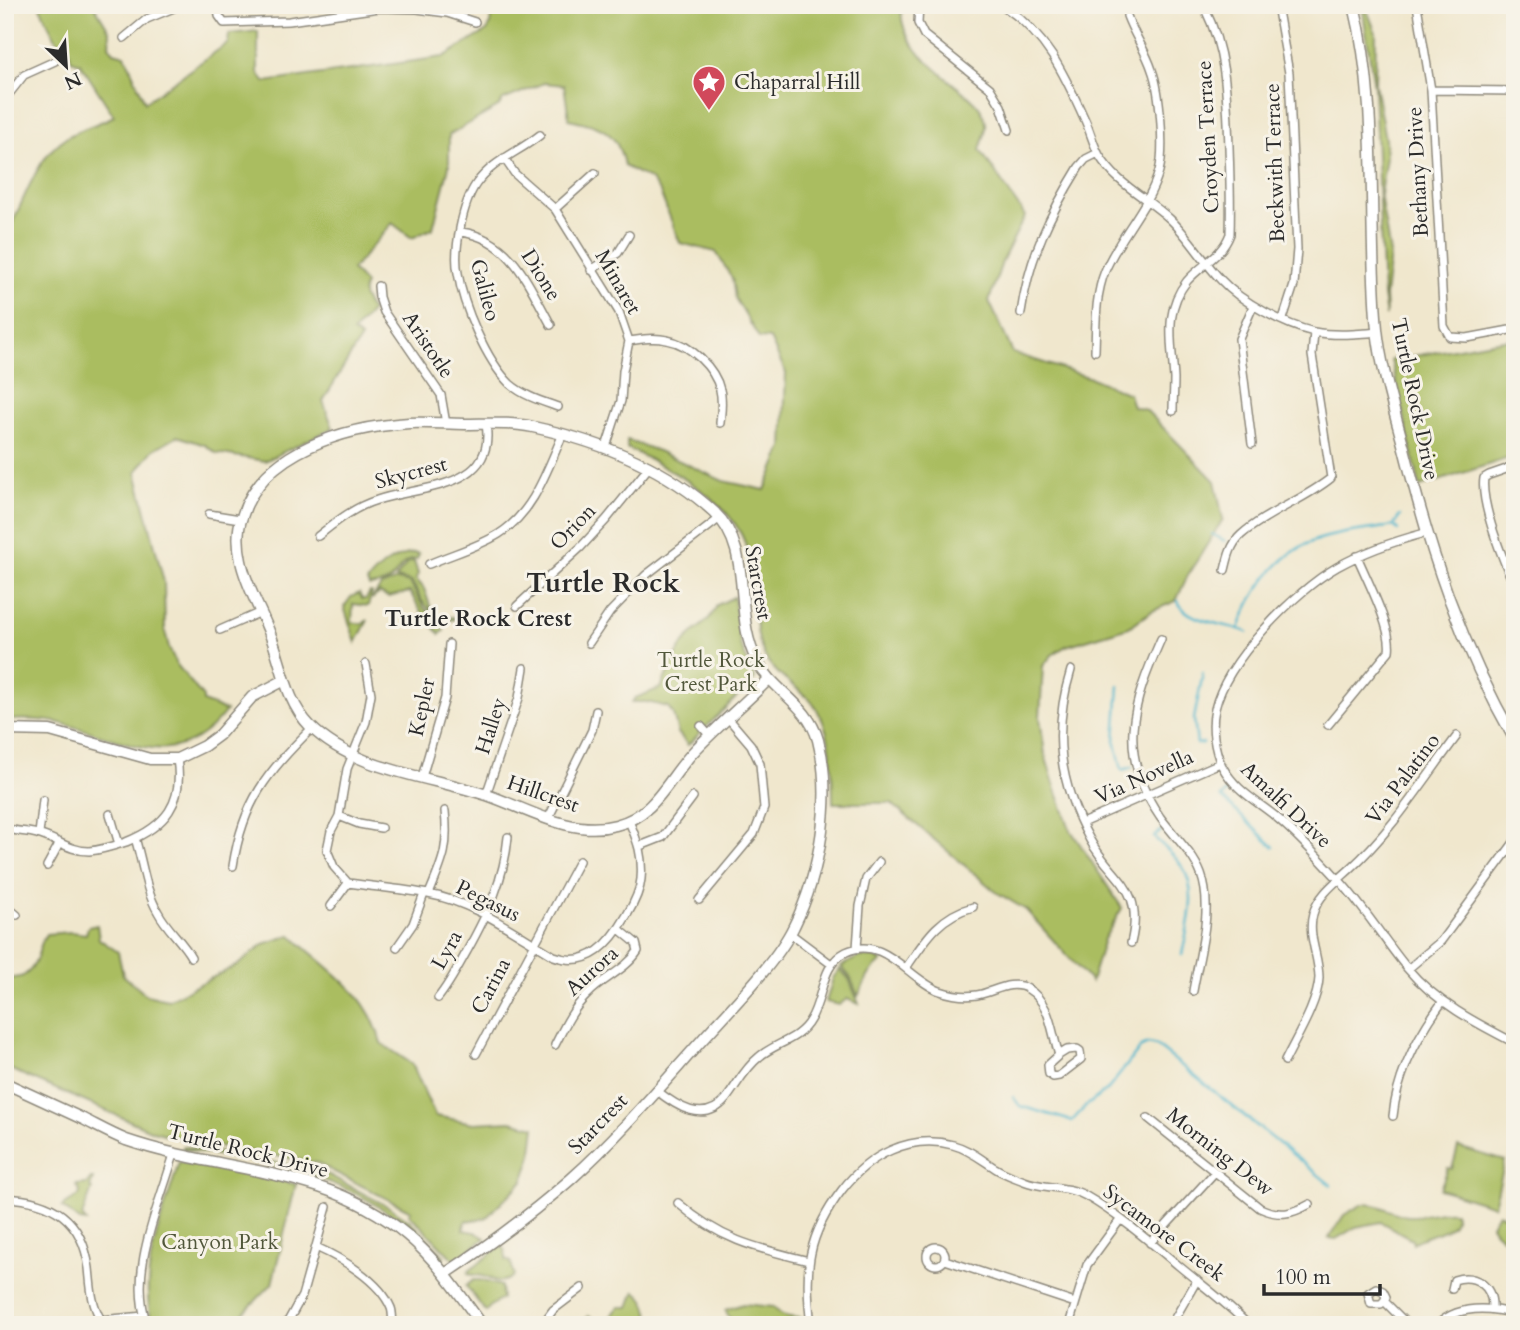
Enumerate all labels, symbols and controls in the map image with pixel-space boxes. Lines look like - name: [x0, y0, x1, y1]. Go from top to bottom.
- north arrow: [32, 32, 102, 102]
- street label: Croyden Terrace: [1190, 60, 1226, 214]
- place icon: Chaparral Hill: [690, 63, 728, 112]
- text: N: [59, 65, 86, 96]
- place label: Chaparral Hill: [734, 68, 860, 97]
- street label: Beckwith Terrace: [1258, 83, 1292, 243]
- street label: Bethany Drive: [1400, 106, 1436, 238]
- street label: Dione: [514, 244, 568, 306]
- street label: Minaret: [588, 244, 648, 320]
- street label: Galileo: [463, 256, 507, 324]
- street label: Aristotle: [395, 306, 461, 384]
- street label: Turtle Rock Drive: [1384, 315, 1446, 483]
- street label: Skycrest: [372, 449, 450, 496]
- street label: Orion: [543, 497, 603, 557]
- street label: Starcrest: [737, 544, 779, 622]
- district label: Turtle Rock: [526, 564, 680, 602]
- district label: Turtle Rock Crest: [384, 603, 572, 634]
- park label: Turtle Rock Crest Park: [657, 646, 766, 699]
- street label: Kepler: [402, 675, 442, 739]
- street label: Halley: [468, 694, 514, 758]
- street label: Via Palatino: [1359, 727, 1447, 831]
- street label: Via Novella: [1090, 742, 1198, 812]
- street label: Amalfi Drive: [1234, 755, 1338, 855]
- street label: Hillcrest: [503, 768, 583, 820]
- street label: Pegasus: [451, 873, 525, 929]
- street label: Lyra: [424, 925, 470, 975]
- street label: Aurora: [559, 939, 625, 1003]
- street label: Carina: [464, 953, 518, 1019]
- street label: Starcrest: [562, 1087, 634, 1161]
- street label: Morning Dew: [1160, 1101, 1280, 1203]
- street label: Turtle Rock Drive: [164, 1117, 332, 1185]
- street label: Sycamore Creek: [1097, 1177, 1232, 1289]
- park label: Canyon Park: [161, 1228, 279, 1257]
- scale bar: [1264, 1253, 1380, 1297]
- text: 100 m: [1275, 1263, 1331, 1292]

